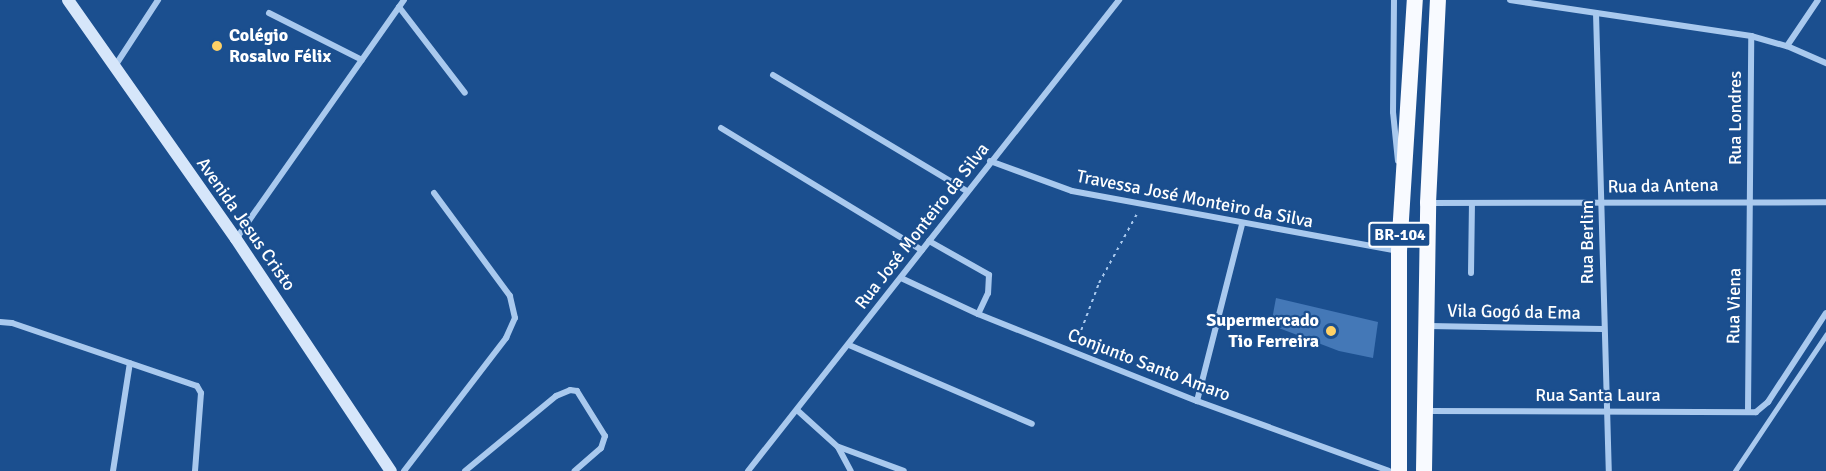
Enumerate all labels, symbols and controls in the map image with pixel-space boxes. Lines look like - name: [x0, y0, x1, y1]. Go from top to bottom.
- place label: Colégio Rosalvo Félix: [229, 25, 331, 68]
- marker: Colégio Rosalvo Félix: [210, 39, 224, 53]
- street label: Rua Londres: [1724, 71, 1746, 165]
- street label: Rua José Monteiro da Silva: [850, 139, 994, 313]
- street label: Avenida Jesus Cristo: [192, 153, 300, 295]
- street label: Travessa José Monteiro da Silva: [1075, 165, 1315, 233]
- street label: Rua da Antena: [1607, 174, 1719, 198]
- street label: Rua Berlim: [1576, 200, 1598, 284]
- road number: BR-104: [1367, 222, 1433, 248]
- street label: Rua Viena: [1723, 268, 1745, 344]
- street label: Vila Gogó da Ema: [1447, 300, 1581, 324]
- place label: Supermercado Tio Ferreira: [1206, 310, 1319, 352]
- street label: Conjunto Santo Amaro: [1065, 324, 1233, 406]
- marker: Supermercado Tio Ferreira: [1324, 324, 1338, 338]
- street label: Rua Santa Laura: [1535, 384, 1661, 406]

